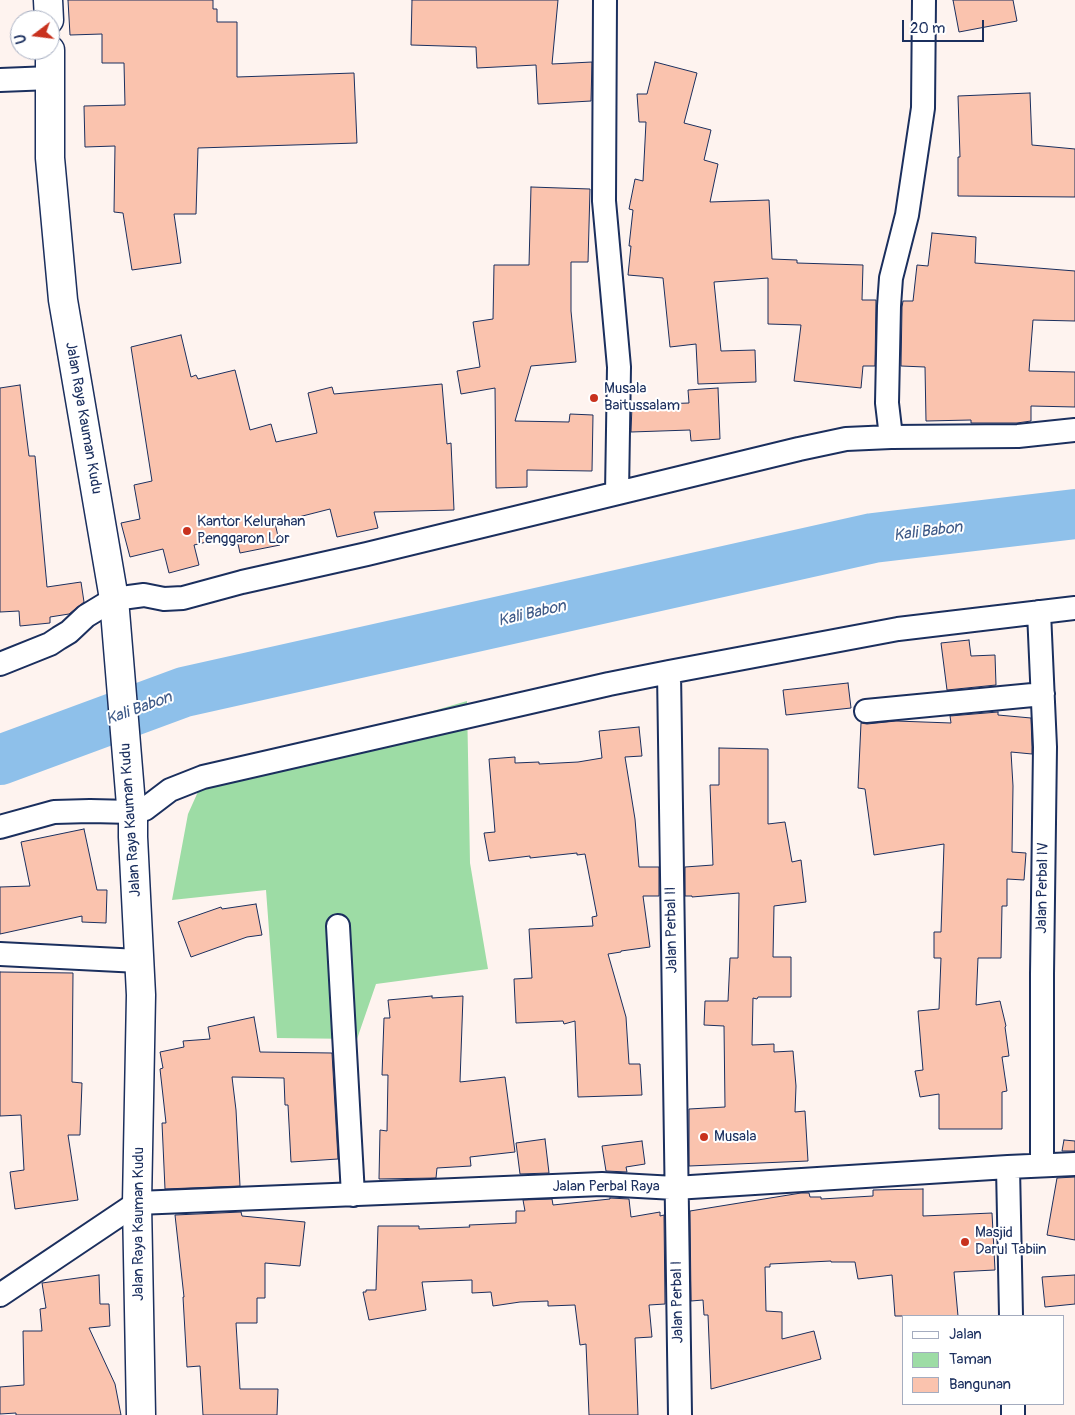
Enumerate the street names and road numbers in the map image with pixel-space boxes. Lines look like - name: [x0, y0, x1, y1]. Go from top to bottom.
- street label: Jalan Raya Kauman Kudu: [61, 341, 105, 495]
- street label: Jalan Raya Kauman Kudu: [117, 742, 145, 898]
- street label: Jalan Perbal IV: [1033, 842, 1053, 934]
- street label: Jalan Perbal II: [662, 887, 682, 973]
- street label: Jalan Raya Kauman Kudu: [130, 1147, 148, 1301]
- street label: Jalan Perbal Raya: [552, 1178, 660, 1196]
- street label: Jalan Perbal I: [668, 1261, 688, 1343]

